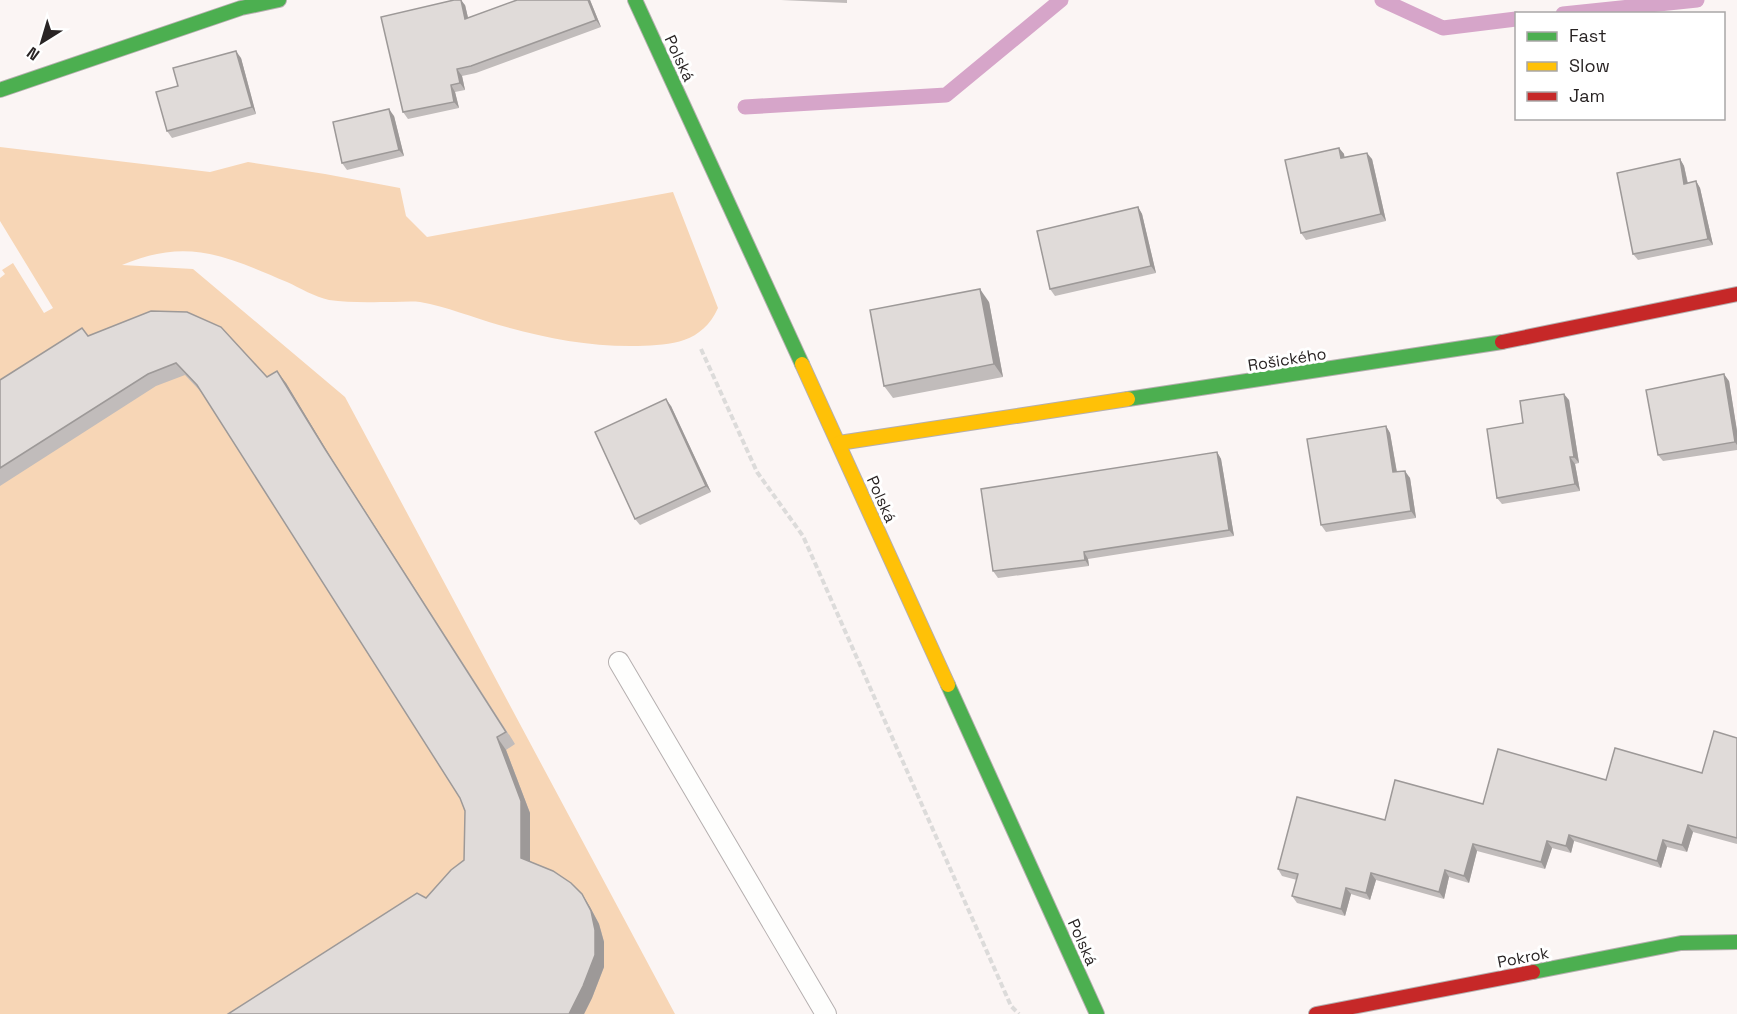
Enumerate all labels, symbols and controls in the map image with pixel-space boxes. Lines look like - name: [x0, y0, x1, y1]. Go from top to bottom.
- north arrow: [12, 12, 72, 72]
- legend: [1515, 12, 1725, 120]
- text: Fast: [1569, 24, 1606, 47]
- street label: Polská: [660, 31, 699, 85]
- text: N: [23, 42, 44, 65]
- text: Slow: [1569, 54, 1610, 77]
- text: Jam: [1569, 84, 1605, 107]
- street label: Rošického: [1246, 343, 1328, 376]
- street label: Polská: [862, 472, 901, 526]
- street label: Polská: [1063, 915, 1102, 969]
- street label: Pokrok: [1496, 942, 1551, 973]

